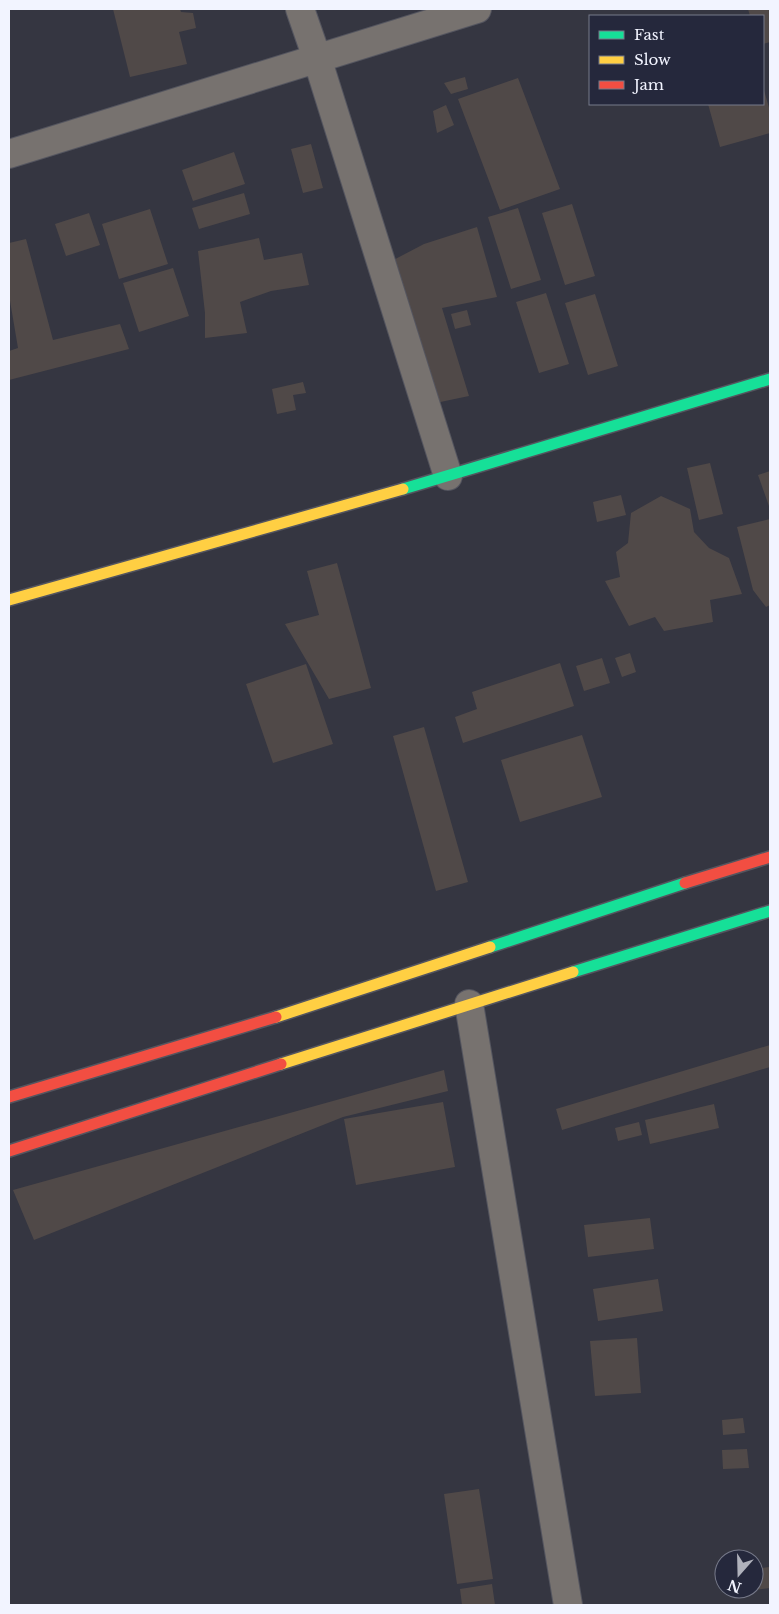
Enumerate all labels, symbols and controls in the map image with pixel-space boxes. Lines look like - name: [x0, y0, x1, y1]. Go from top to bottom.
- legend: [589, 15, 764, 105]
- text: Fast: [634, 25, 665, 44]
- text: Slow: [634, 50, 671, 69]
- text: Jam: [632, 75, 664, 94]
- north arrow: [714, 1549, 764, 1599]
- text: N: [725, 1576, 744, 1597]

